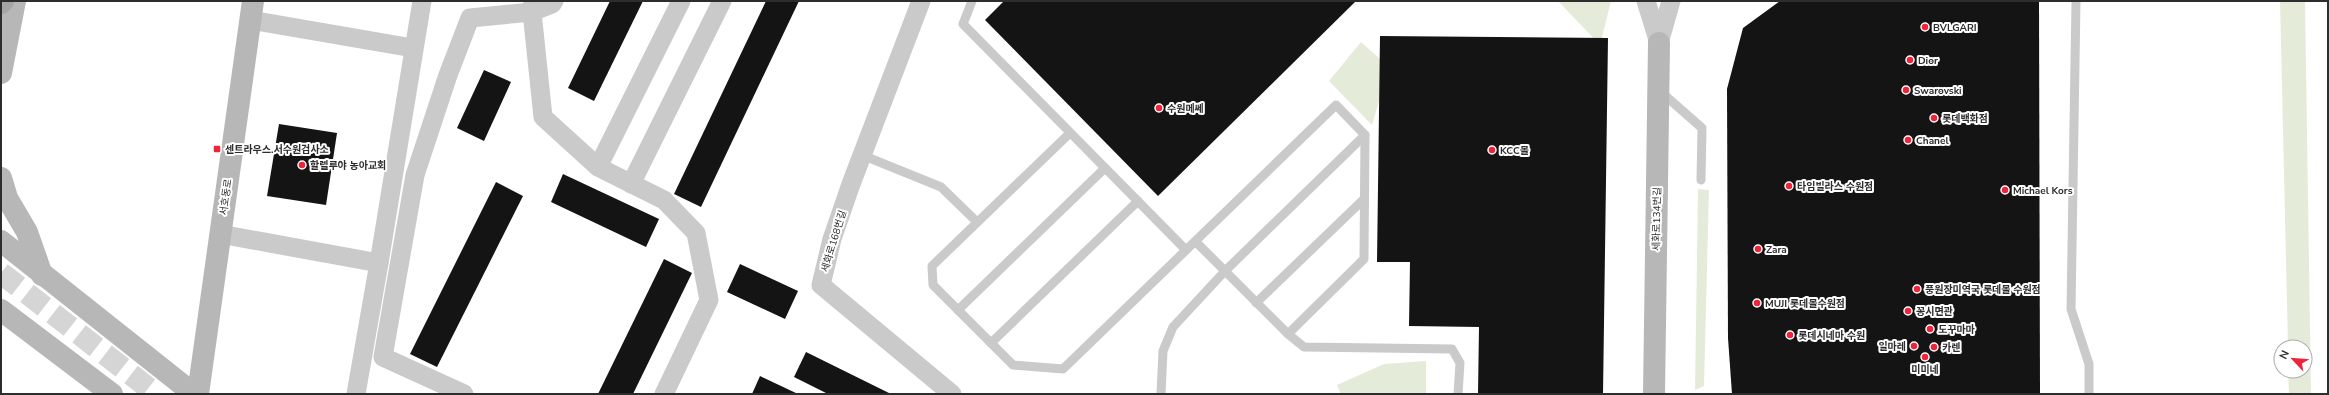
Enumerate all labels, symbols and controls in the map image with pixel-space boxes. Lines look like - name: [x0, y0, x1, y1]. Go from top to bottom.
- place label: BVLGARI: [1933, 21, 1977, 35]
- marker: BVLGARI: [1920, 22, 1930, 32]
- place label: Dior: [1918, 54, 1938, 68]
- marker: Dior: [1905, 55, 1915, 65]
- place label: Swarovski: [1914, 84, 1962, 98]
- marker: Swarovski: [1901, 85, 1911, 95]
- place label: 수원메쎄: [1167, 102, 1204, 116]
- marker: 수원메쎄: [1154, 103, 1164, 113]
- place label: 롯데백화점: [1942, 112, 1988, 126]
- marker: 롯데백화점: [1929, 113, 1939, 123]
- place label: Chanel: [1916, 134, 1949, 148]
- marker: Chanel: [1903, 135, 1913, 145]
- place label: 센트라우스.서수원검사소: [225, 143, 329, 157]
- marker: 센트라우스.서수원검사소: [212, 144, 222, 154]
- place label: KCC몰: [1500, 144, 1529, 158]
- marker: KCC몰: [1487, 145, 1497, 155]
- place label: 할렐루야 농아교회: [310, 159, 386, 173]
- marker: 할렐루야 농아교회: [297, 160, 307, 170]
- street label: 서호동로: [216, 178, 235, 216]
- place label: 타임빌라스 수원점: [1797, 180, 1873, 194]
- marker: 타임빌라스 수원점: [1784, 181, 1794, 191]
- place label: Michael Kors: [2013, 184, 2073, 198]
- marker: Michael Kors: [2000, 185, 2010, 195]
- street label: 세화로134번길: [1649, 187, 1665, 251]
- street label: 세화로168번길: [818, 209, 850, 274]
- place label: Zara: [1766, 243, 1787, 257]
- marker: Zara: [1753, 244, 1763, 254]
- place label: 풍원장미역국 롯데몰 수원점: [1925, 283, 2041, 297]
- marker: 풍원장미역국 롯데몰 수원점: [1912, 284, 1922, 294]
- place label: MUJI 롯데몰수원점: [1765, 297, 1845, 311]
- marker: MUJI 롯데몰수원점: [1752, 298, 1762, 308]
- place label: 꽁시면관: [1916, 305, 1953, 319]
- marker: 꽁시면관: [1903, 306, 1913, 316]
- place label: 도꾸마마: [1938, 323, 1975, 337]
- marker: 도꾸마마: [1925, 324, 1935, 334]
- place label: 롯데시네마 수원: [1798, 329, 1865, 343]
- marker: 롯데시네마 수원: [1785, 330, 1795, 340]
- north arrow: [2273, 339, 2313, 379]
- place label: 일마레: [1878, 340, 1906, 354]
- marker: 일마레: [1909, 341, 1919, 351]
- place label: 카렌: [1942, 341, 1960, 355]
- marker: 카렌: [1929, 342, 1939, 352]
- text: N: [2276, 348, 2293, 362]
- marker: 미미네: [1920, 352, 1930, 362]
- place label: 미미네: [1911, 363, 1939, 377]

